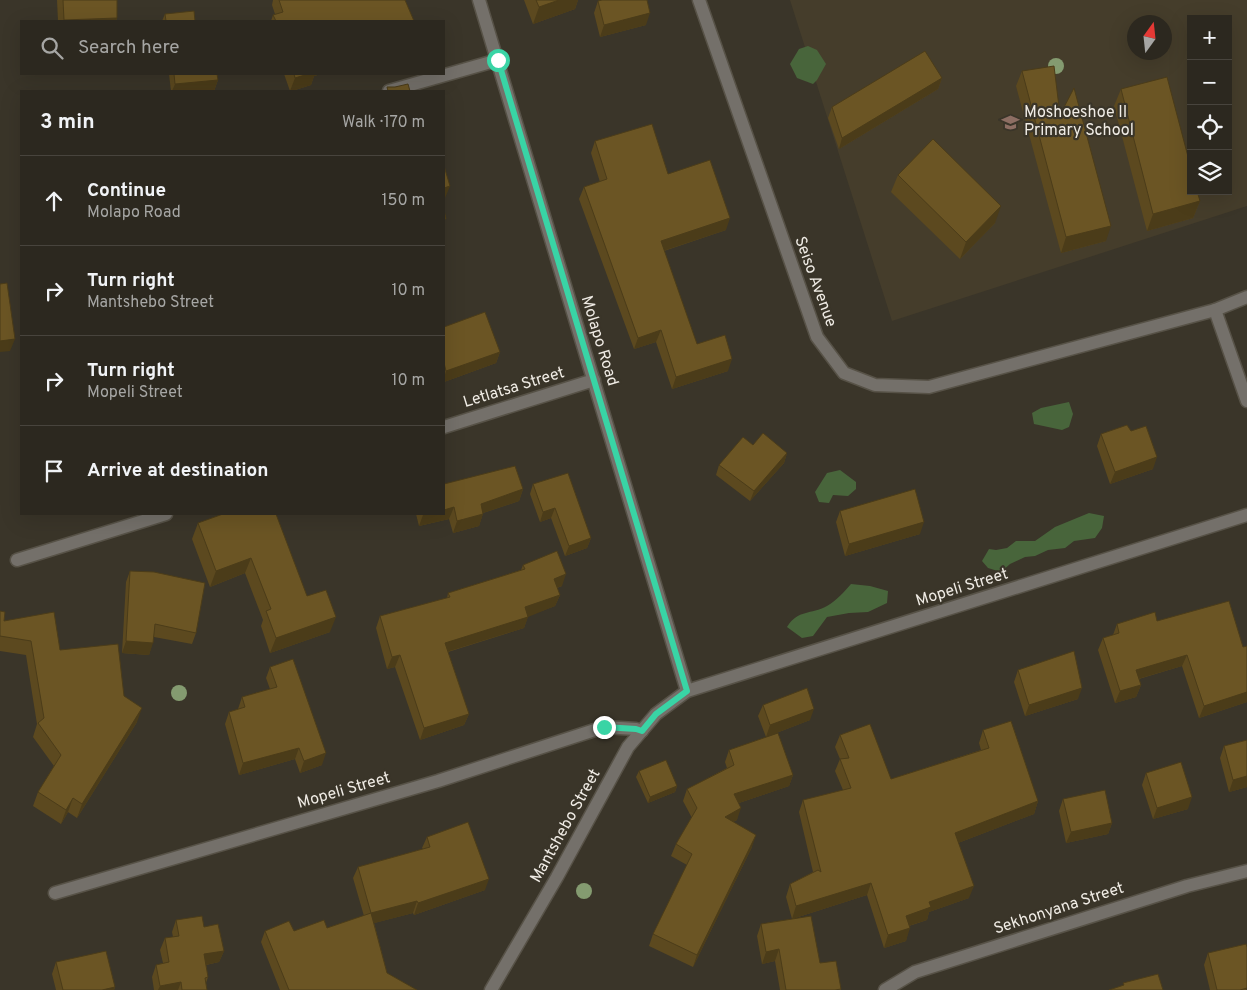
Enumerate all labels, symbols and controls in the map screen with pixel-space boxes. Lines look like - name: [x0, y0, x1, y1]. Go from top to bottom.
- north arrow: [1127, 15, 1172, 60]
- map controls: [1187, 15, 1232, 195]
- button: +: [1187, 15, 1232, 60]
- search box: [20, 20, 445, 75]
- icon: search: [38, 34, 66, 62]
- text: Search here: [78, 36, 180, 60]
- route start: [487, 49, 510, 72]
- button: −: [1187, 60, 1232, 105]
- place label: Moshoeshoe II Primary School: [1024, 103, 1134, 141]
- button: locate: [1187, 105, 1232, 150]
- text: 3 min: [40, 109, 95, 136]
- school or university icon: Moshoeshoe II Primary School: [1000, 112, 1020, 132]
- text: Walk · 170 m: [342, 113, 425, 133]
- button: layers: [1187, 150, 1232, 195]
- text: Continue: [87, 179, 166, 203]
- icon: ahead: [40, 187, 68, 215]
- text: 150 m: [382, 191, 425, 211]
- text: Molapo Road: [87, 203, 181, 223]
- street label: Seiso Avenue: [789, 234, 841, 330]
- text: Turn right: [87, 269, 175, 293]
- icon: right: [40, 277, 68, 305]
- text: 10 m: [391, 281, 425, 301]
- text: Mantshebo Street: [87, 293, 214, 313]
- street label: Molapo Road: [576, 293, 622, 389]
- text: Turn right: [87, 359, 175, 383]
- street label: Letlatsa Street: [461, 363, 567, 413]
- icon: right: [40, 367, 68, 395]
- text: 10 m: [391, 371, 425, 391]
- text: Mopeli Street: [87, 383, 183, 403]
- icon: arrive: [40, 457, 68, 485]
- text: Arrive at destination: [87, 459, 268, 483]
- street label: Mopeli Street: [913, 564, 1011, 612]
- route end: [593, 716, 616, 739]
- street label: Mantshebo Street: [526, 766, 606, 886]
- street label: Mopeli Street: [295, 768, 393, 814]
- street label: Sekhonyana Street: [991, 879, 1127, 939]

